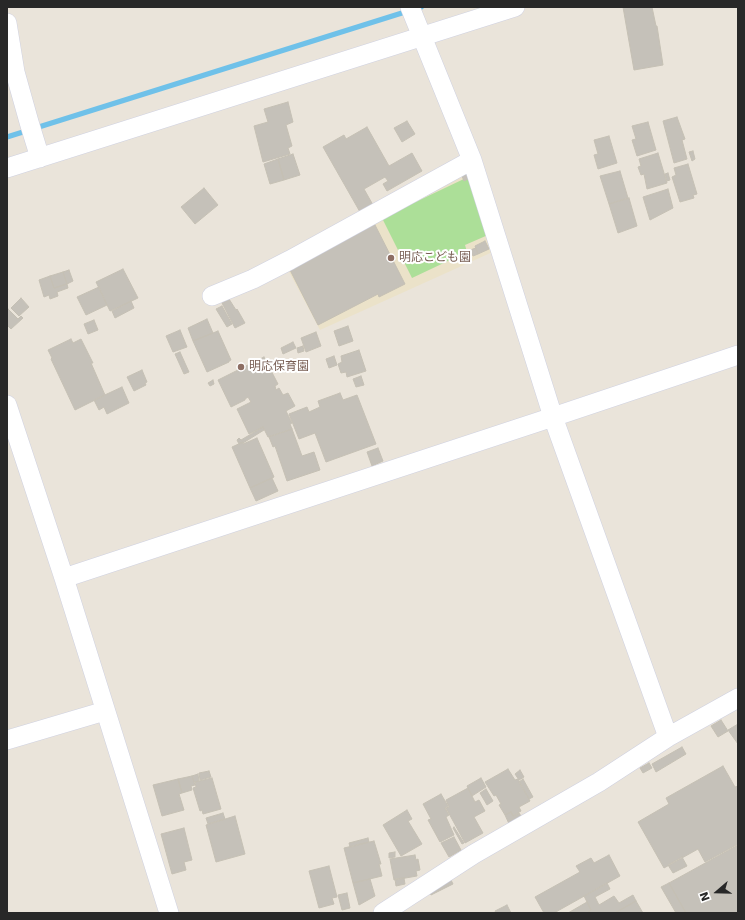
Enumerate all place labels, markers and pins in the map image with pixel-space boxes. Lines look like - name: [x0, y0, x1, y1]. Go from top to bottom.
- place label: 明応こども園: [399, 251, 471, 265]
- marker: 明応こども園: [386, 253, 396, 263]
- place label: 明応保育園: [249, 360, 309, 374]
- marker: 明応保育園: [236, 362, 246, 372]

